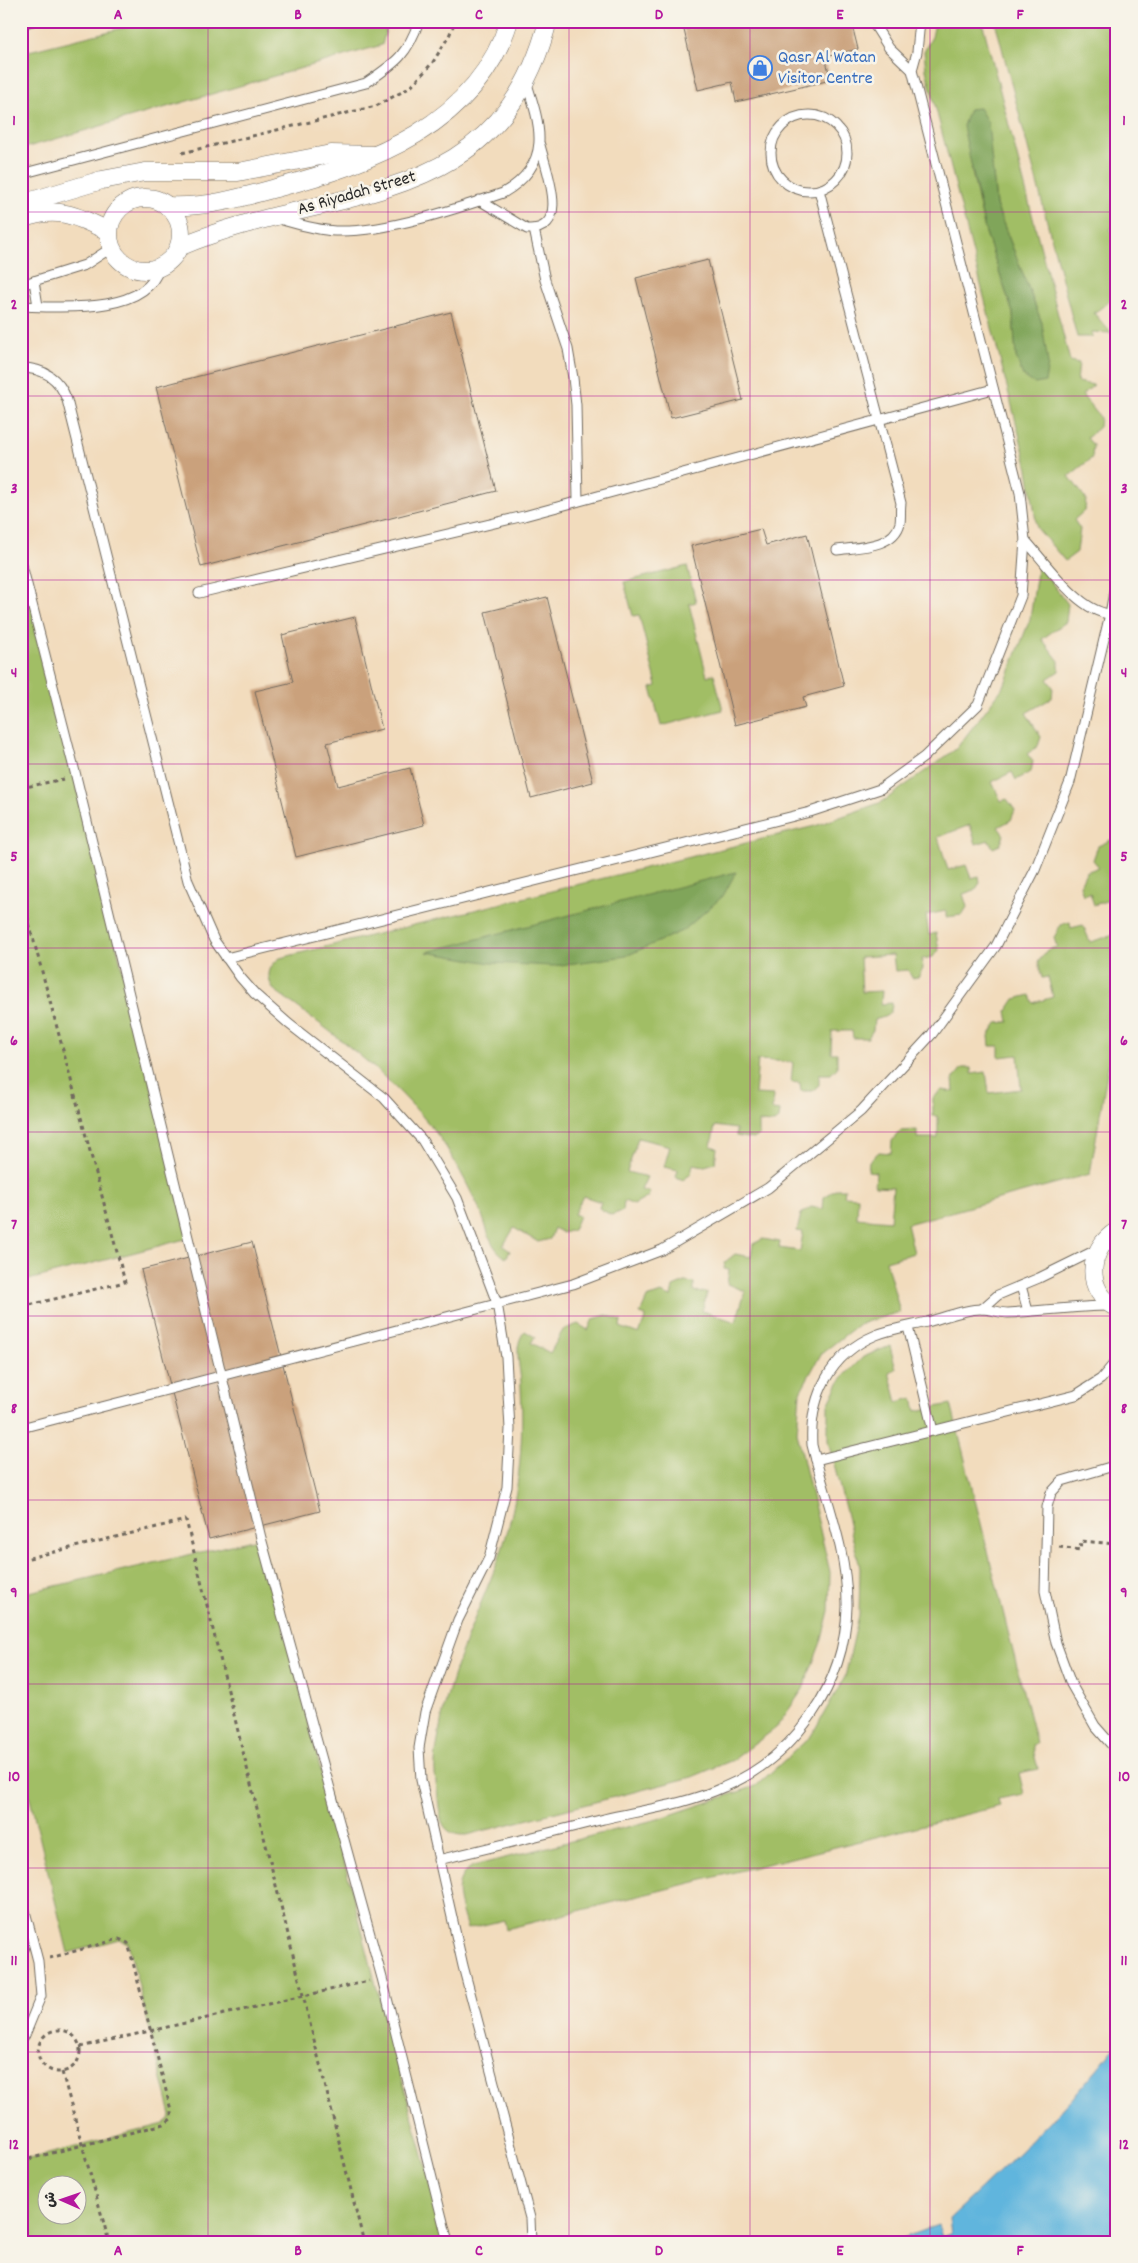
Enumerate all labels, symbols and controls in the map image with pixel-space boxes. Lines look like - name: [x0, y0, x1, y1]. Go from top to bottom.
- text: A: [114, 4, 123, 27]
- text: B: [294, 4, 302, 27]
- text: C: [475, 4, 483, 27]
- text: D: [655, 4, 664, 27]
- text: E: [836, 4, 844, 27]
- text: F: [1016, 4, 1024, 27]
- place label: Qasr Al Watan Visitor Centre: [778, 46, 876, 92]
- shop icon: Qasr Al Watan Visitor Centre: [747, 55, 773, 81]
- text: 1: [12, 110, 16, 133]
- text: 1: [1122, 110, 1126, 133]
- street label: As Riyadah Street: [295, 165, 420, 223]
- text: 2: [11, 294, 18, 317]
- text: 2: [1121, 294, 1128, 317]
- text: 3: [10, 478, 18, 501]
- text: 3: [1120, 478, 1128, 501]
- text: 4: [11, 662, 17, 685]
- text: 4: [1121, 662, 1127, 685]
- text: 5: [10, 846, 18, 869]
- text: 5: [1120, 846, 1128, 869]
- text: 6: [10, 1030, 18, 1053]
- text: 6: [1120, 1030, 1128, 1053]
- text: 7: [11, 1214, 17, 1237]
- text: 7: [1121, 1214, 1127, 1237]
- text: 8: [11, 1398, 18, 1421]
- text: 8: [1121, 1398, 1128, 1421]
- text: 9: [10, 1582, 18, 1605]
- text: 9: [1120, 1582, 1128, 1605]
- text: 10: [8, 1766, 20, 1789]
- text: 10: [1118, 1766, 1130, 1789]
- text: 11: [10, 1950, 18, 1973]
- text: 11: [1120, 1950, 1128, 1973]
- text: 12: [9, 2134, 19, 2157]
- text: 12: [1119, 2134, 1129, 2157]
- north arrow: [38, 2176, 88, 2226]
- text: ش: [41, 2192, 61, 2208]
- text: A: [114, 2240, 123, 2263]
- text: B: [294, 2240, 302, 2263]
- text: C: [475, 2240, 483, 2263]
- text: D: [655, 2240, 664, 2263]
- text: E: [836, 2240, 844, 2263]
- text: F: [1016, 2240, 1024, 2263]

